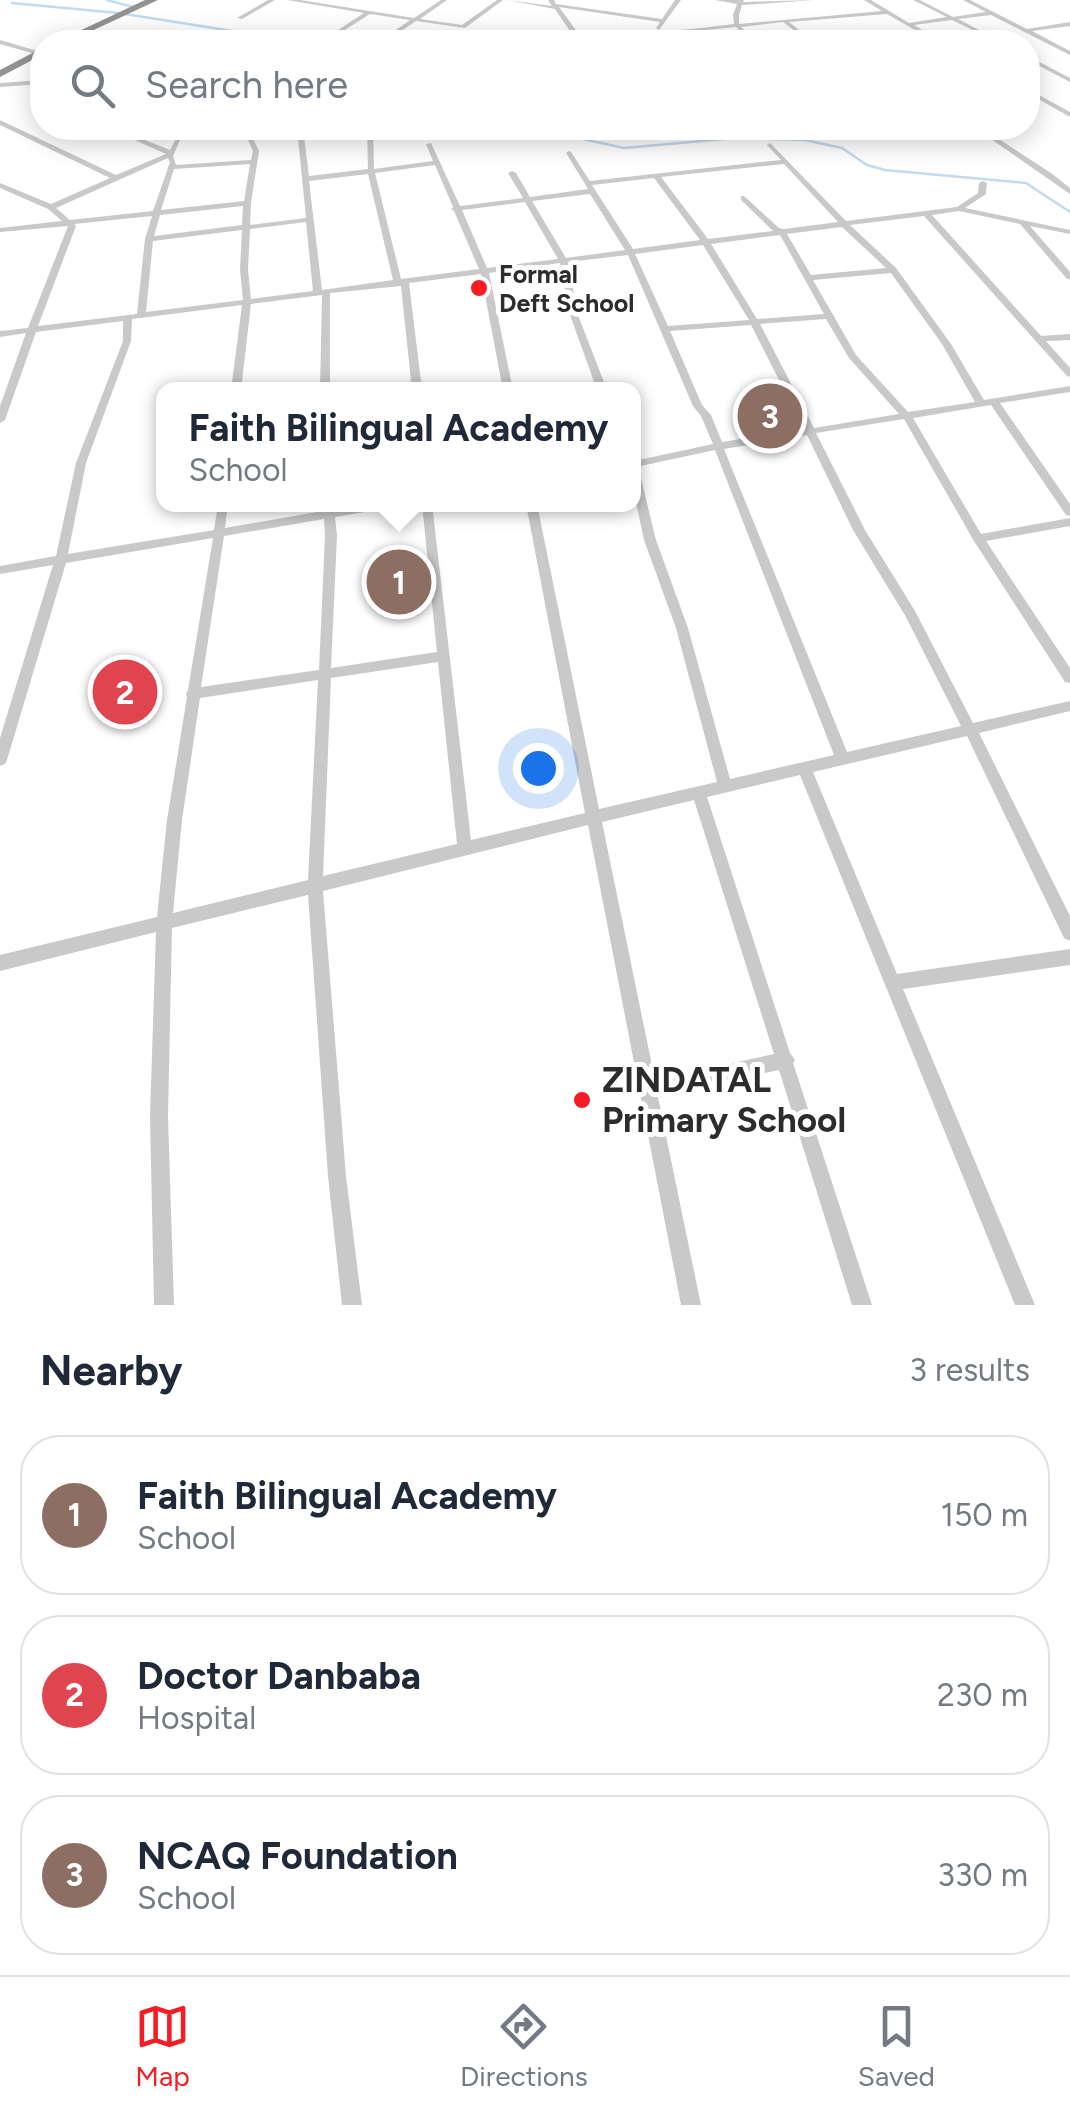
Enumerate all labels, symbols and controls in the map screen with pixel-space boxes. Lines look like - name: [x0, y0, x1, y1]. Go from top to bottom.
- search box: [30, 30, 1040, 140]
- icon: search: [65, 58, 120, 113]
- text: Search here: [145, 62, 348, 108]
- place label: Formal Deft School: [499, 259, 634, 318]
- marker: Formal Deft School: [468, 277, 490, 299]
- pin: 3: [738, 378, 802, 454]
- popup: [156, 382, 641, 512]
- text: Faith Bilingual Academy: [189, 405, 608, 451]
- text: School: [189, 451, 287, 489]
- pin: 1: [366, 544, 432, 620]
- pin: 2: [92, 654, 158, 730]
- your location: [513, 743, 564, 794]
- place label: ZINDATAL Primary School: [602, 1059, 846, 1141]
- marker: ZINDATAL Primary School: [571, 1089, 593, 1111]
- text: Nearby: [40, 1345, 182, 1396]
- text: 3 results: [910, 1351, 1030, 1389]
- text: Faith Bilingual Academy: [137, 1473, 557, 1519]
- text: 1: [68, 1496, 81, 1534]
- text: 150 m: [941, 1496, 1028, 1534]
- text: School: [137, 1519, 236, 1557]
- text: Doctor Danbaba: [137, 1653, 421, 1699]
- text: 2: [65, 1676, 84, 1714]
- text: 230 m: [937, 1676, 1028, 1714]
- text: Hospital: [137, 1699, 256, 1737]
- text: NCAQ Foundation: [137, 1833, 458, 1879]
- text: 3: [66, 1856, 83, 1894]
- text: 330 m: [938, 1856, 1028, 1894]
- text: School: [137, 1879, 236, 1917]
- tab: Map: [135, 1999, 190, 2093]
- tab: Directions: [460, 1999, 588, 2093]
- tab: Saved: [858, 1999, 935, 2093]

